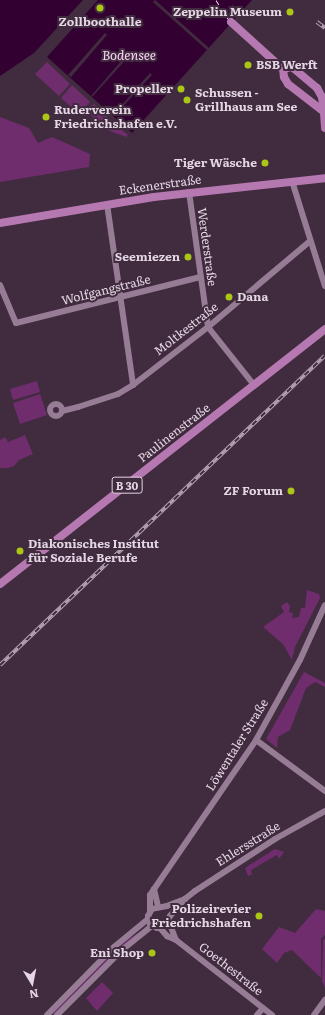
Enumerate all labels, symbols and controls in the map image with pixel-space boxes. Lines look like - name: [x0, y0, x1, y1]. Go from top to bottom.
- marker: Zollboothalle: [95, 3, 105, 13]
- place label: Zeppelin Museum: [173, 5, 282, 19]
- marker: Zeppelin Museum: [285, 7, 295, 17]
- place label: Zollboothalle: [59, 15, 141, 29]
- water label: Bodensee: [102, 47, 156, 63]
- place label: BSB Werft: [256, 58, 318, 72]
- marker: BSB Werft: [243, 60, 253, 70]
- place label: Propeller: [115, 82, 173, 96]
- marker: Propeller: [176, 84, 186, 94]
- place label: Schussen - Grillhaus am See: [195, 86, 297, 114]
- marker: Schussen - Grillhaus am See: [182, 95, 192, 105]
- place label: Ruderverein Friedrichshafen e.V.: [54, 103, 177, 131]
- marker: Ruderverein Friedrichshafen e.V.: [41, 112, 51, 122]
- place label: Tiger Wäsche: [174, 156, 257, 170]
- marker: Tiger Wäsche: [260, 158, 270, 168]
- street label: Eckenerstraße: [118, 172, 202, 198]
- street label: Werderstraße: [194, 207, 220, 287]
- place label: Seemiezen: [115, 250, 180, 264]
- marker: Seemiezen: [183, 252, 193, 262]
- street label: Wolfgangstraße: [60, 272, 152, 308]
- place label: Dana: [237, 290, 268, 304]
- marker: Dana: [224, 292, 234, 302]
- street label: Moltkestraße: [151, 300, 221, 358]
- street label: Paulinenstraße: [135, 400, 213, 466]
- road number: B 30: [111, 476, 143, 494]
- place label: ZF Forum: [224, 484, 283, 498]
- marker: ZF Forum: [286, 486, 296, 496]
- place label: Diakonisches Institut für Soziale Berufe: [28, 537, 159, 565]
- marker: Diakonisches Institut für Soziale Berufe: [15, 546, 25, 556]
- street label: Löwentaler Straße: [203, 696, 271, 794]
- street label: Ehlersstraße: [213, 819, 283, 869]
- place label: Polizeirevier Friedrichshafen: [151, 902, 251, 930]
- marker: Polizeirevier Friedrichshafen: [254, 911, 264, 921]
- street label: Goethestraße: [196, 940, 266, 998]
- place label: Eni Shop: [90, 946, 144, 960]
- marker: Eni Shop: [147, 948, 157, 958]
- north arrow: [12, 963, 52, 1003]
- text: N: [28, 986, 40, 1003]

